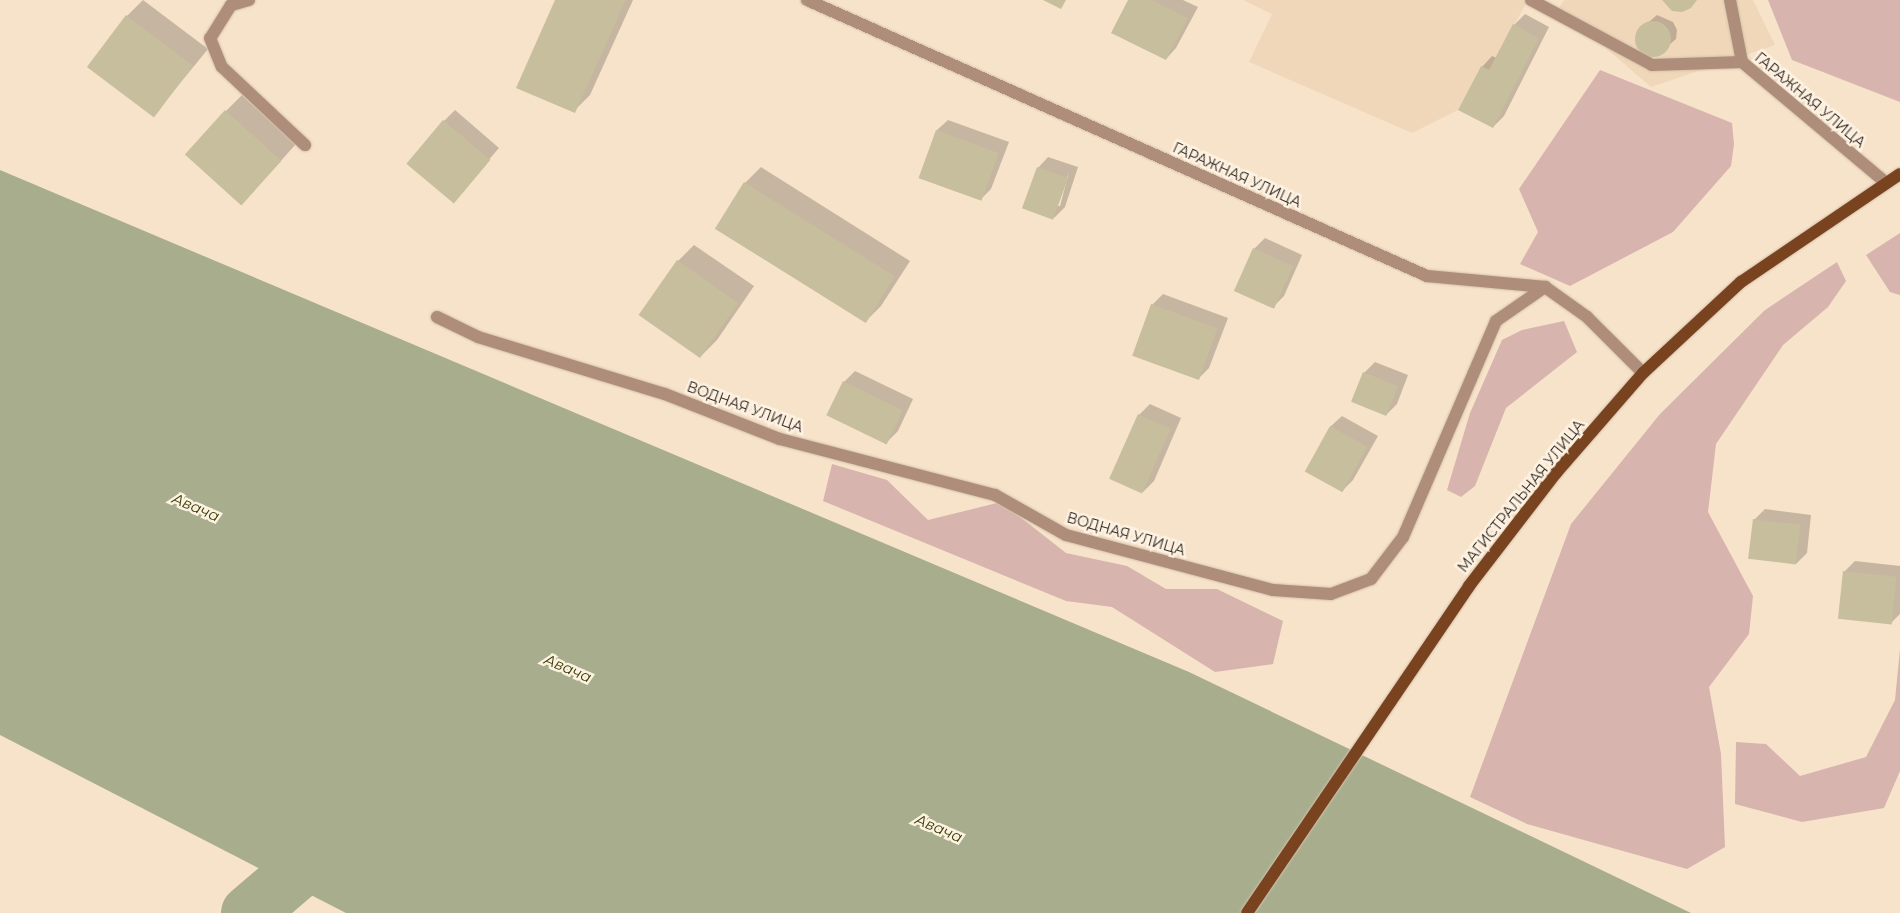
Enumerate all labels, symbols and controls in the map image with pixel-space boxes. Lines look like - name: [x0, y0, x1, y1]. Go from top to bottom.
- street label: ГАРАЖНАЯ УЛИЦА: [1751, 49, 1869, 151]
- street label: ГАРАЖНАЯ УЛИЦА: [1170, 139, 1304, 211]
- street label: ВОДНАЯ УЛИЦА: [685, 378, 805, 436]
- street label: МАГИСТРАЛЬНАЯ УЛИЦА: [1454, 416, 1588, 576]
- water label: Авача: [170, 489, 222, 525]
- street label: ВОДНАЯ УЛИЦА: [1065, 509, 1187, 559]
- water label: Авача: [542, 650, 594, 686]
- water label: Авача: [913, 810, 965, 846]

